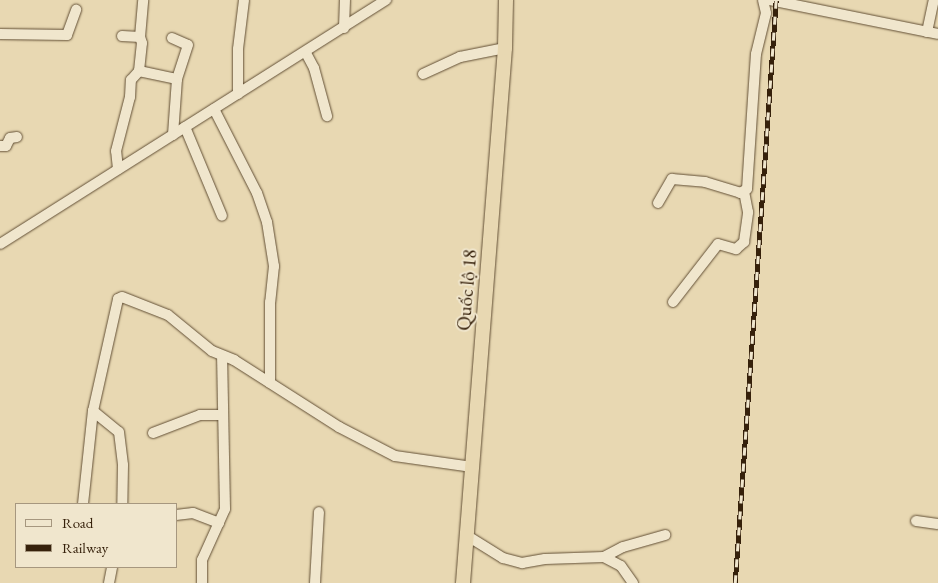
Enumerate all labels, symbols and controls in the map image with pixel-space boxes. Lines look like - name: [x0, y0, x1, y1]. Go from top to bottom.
- street label: Quốc lộ 18: [452, 248, 482, 332]
- legend: [15, 503, 178, 568]
- text: Road: [62, 513, 93, 532]
- text: Railway: [62, 538, 108, 557]

